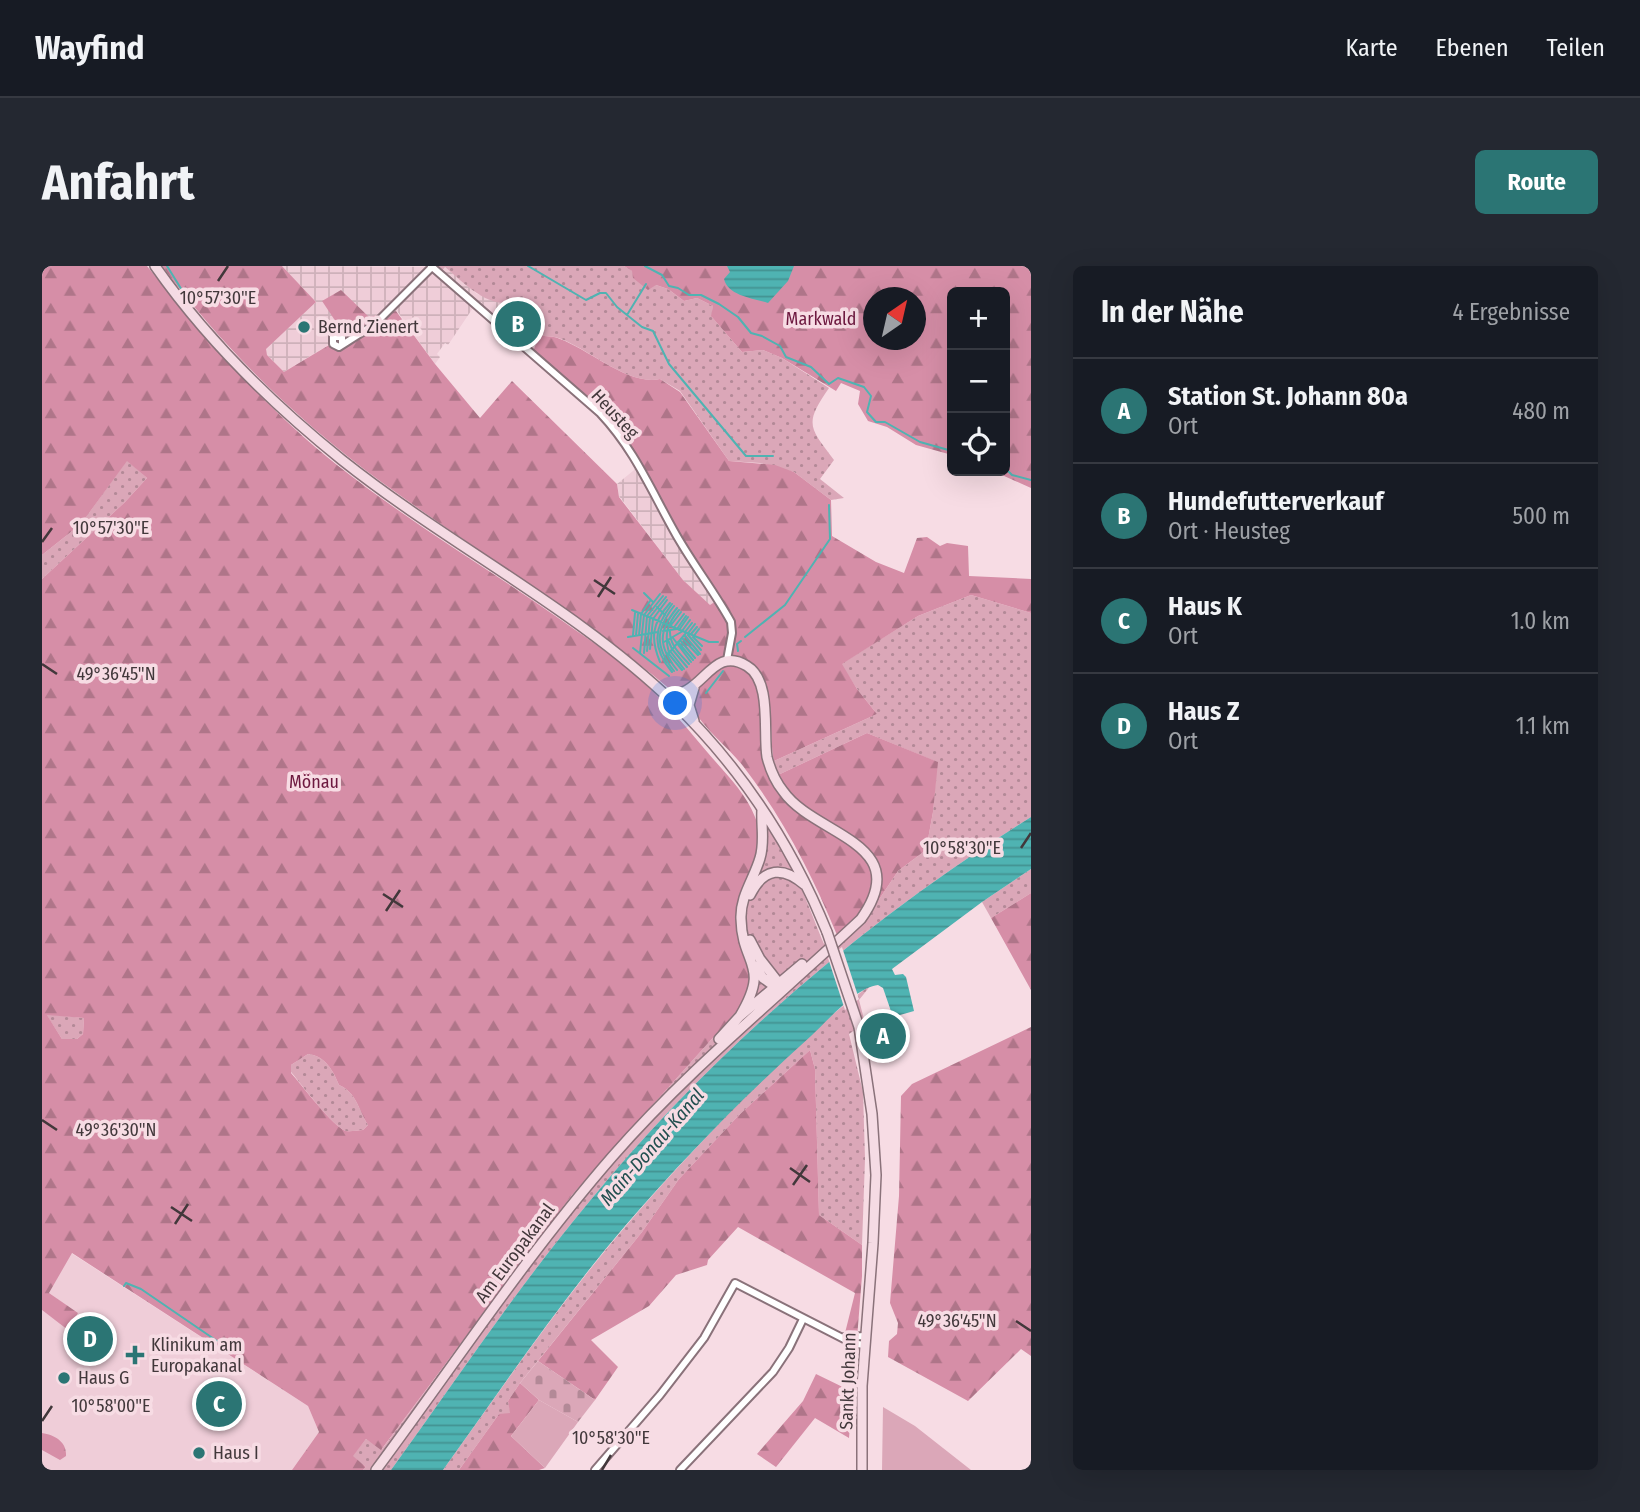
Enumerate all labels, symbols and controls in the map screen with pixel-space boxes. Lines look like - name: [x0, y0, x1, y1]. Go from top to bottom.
- text: Wayfind: [35, 28, 144, 68]
- text: Karte: [1346, 34, 1398, 62]
- text: Ebenen: [1436, 34, 1509, 62]
- text: Teilen: [1547, 34, 1605, 62]
- button: Route: [1475, 150, 1598, 214]
- text: Anfahrt: [42, 153, 195, 212]
- text: 10°57'30"E: [180, 287, 256, 309]
- north arrow: [863, 287, 926, 350]
- map controls: [947, 287, 1010, 476]
- button: +: [947, 287, 1010, 350]
- text: In der Nähe: [1101, 294, 1244, 330]
- pin: B: [495, 298, 541, 350]
- text: 4 Ergebnisse: [1452, 298, 1570, 326]
- park label: Markwald: [786, 308, 856, 330]
- place label: Bernd Zienert: [318, 316, 419, 338]
- marker: Bernd Zienert: [296, 319, 312, 335]
- button: −: [947, 350, 1010, 413]
- text: Station St. Johann 80a: [1168, 381, 1408, 412]
- street label: Heusteg: [587, 385, 644, 444]
- text: A: [1118, 397, 1130, 425]
- text: 480 m: [1512, 397, 1570, 425]
- text: Ort: [1168, 412, 1198, 440]
- button: locate: [947, 413, 1010, 476]
- text: Hundefutterverkauf: [1168, 486, 1383, 517]
- text: B: [1118, 502, 1130, 530]
- text: 500 m: [1512, 502, 1570, 530]
- text: 10°57'30"E: [73, 517, 149, 539]
- text: Ort · Heusteg: [1168, 517, 1290, 545]
- text: Haus K: [1168, 591, 1242, 622]
- text: C: [1118, 607, 1130, 635]
- text: 1.0 km: [1511, 607, 1570, 635]
- text: Ort: [1168, 622, 1198, 650]
- text: 49°36'45"N: [76, 663, 156, 685]
- your location: [658, 686, 692, 720]
- text: Haus Z: [1168, 696, 1240, 727]
- text: D: [1117, 712, 1131, 740]
- text: 1.1 km: [1516, 712, 1570, 740]
- text: Ort: [1168, 727, 1198, 755]
- park label: Mönau: [289, 771, 339, 793]
- text: 10°58'30"E: [923, 837, 1001, 859]
- pin: A: [860, 1010, 906, 1062]
- water label: Main-Donau-Kanal: [595, 1084, 709, 1210]
- text: 49°36'30"N: [76, 1119, 156, 1141]
- street label: Am Europakanal: [471, 1199, 560, 1307]
- text: 49°36'45"N: [917, 1310, 997, 1332]
- pin: D: [67, 1313, 113, 1365]
- street label: Sankt Johann: [835, 1332, 861, 1430]
- place label: Klinikum am Europakanal: [151, 1334, 242, 1377]
- marker: Klinikum am Europakanal: [125, 1345, 145, 1365]
- place label: Haus G: [78, 1367, 129, 1389]
- marker: Haus G: [56, 1370, 72, 1386]
- pin: C: [196, 1378, 242, 1430]
- text: 10°58'00"E: [71, 1395, 151, 1417]
- text: 10°58'30"E: [572, 1427, 650, 1449]
- place label: Haus I: [213, 1442, 259, 1464]
- marker: Haus I: [191, 1445, 207, 1461]

